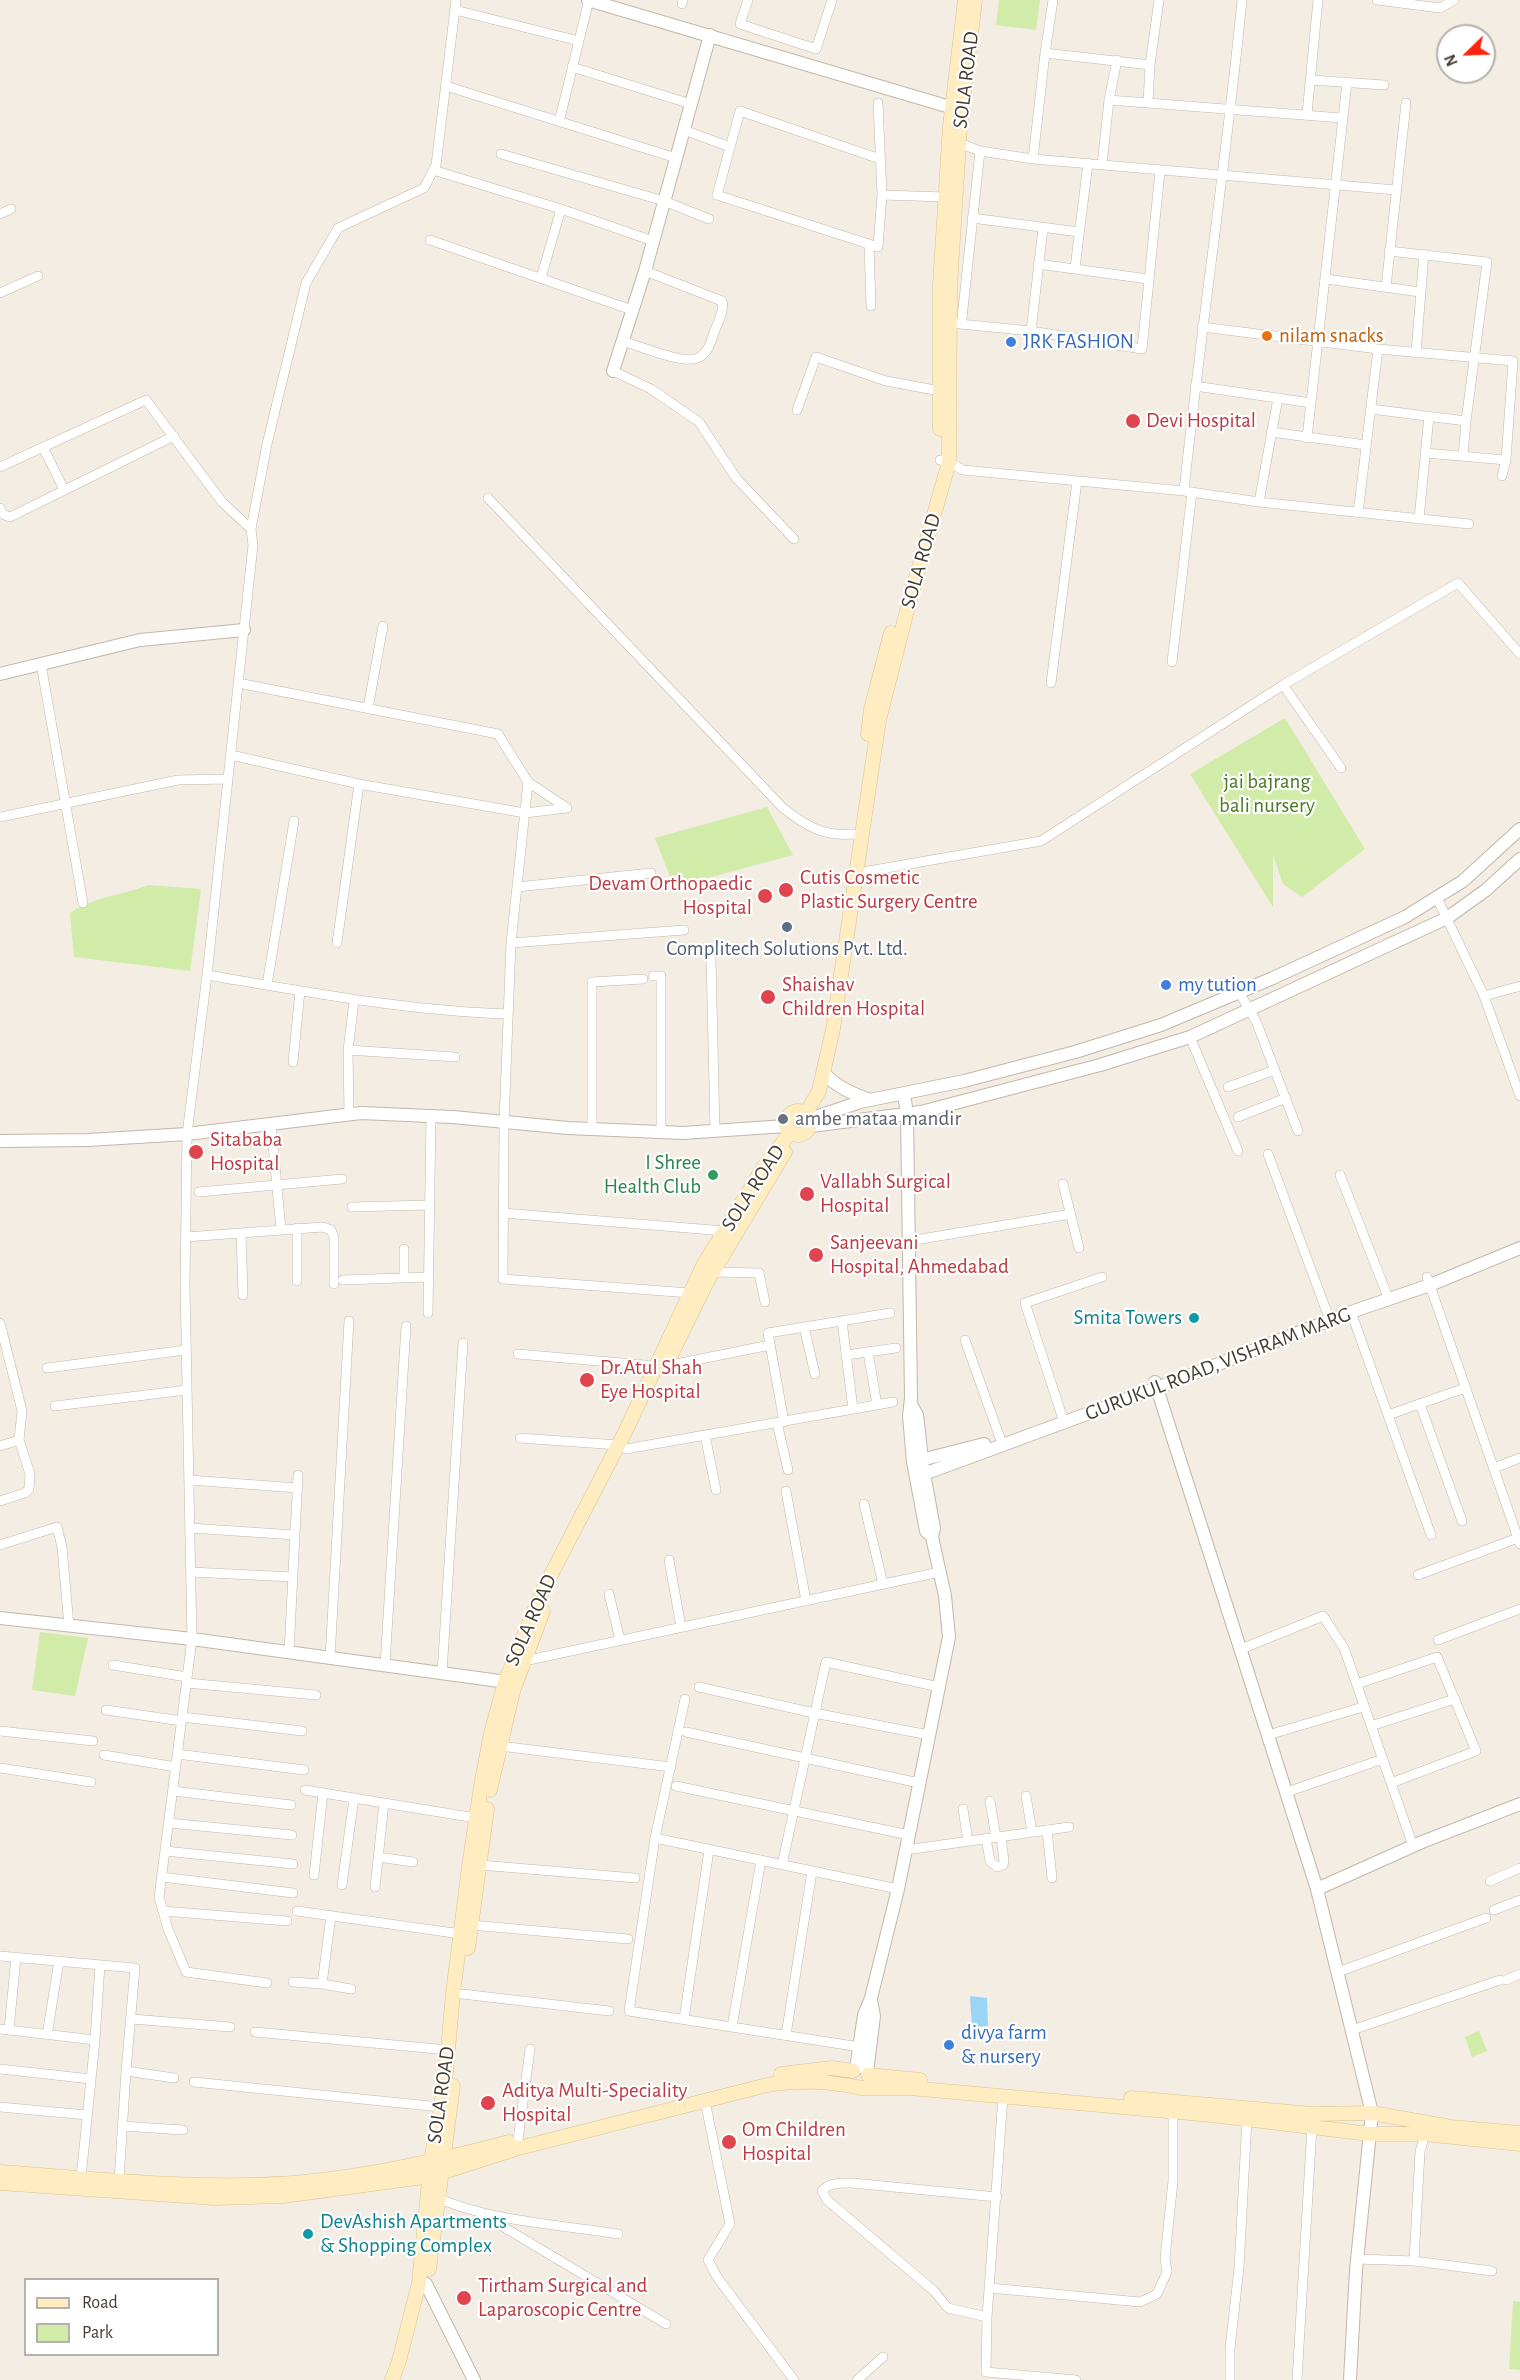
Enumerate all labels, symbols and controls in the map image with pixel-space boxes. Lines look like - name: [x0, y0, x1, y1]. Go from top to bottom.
- north arrow: [1436, 24, 1496, 84]
- street label: SOLA ROAD: [948, 30, 984, 130]
- text: N: [1442, 52, 1461, 68]
- place label: nilam snacks: [1279, 323, 1384, 349]
- place label: JRK FASHION: [1023, 329, 1134, 355]
- marker: nilam snacks: [1260, 329, 1274, 343]
- marker: JRK FASHION: [1004, 335, 1018, 349]
- place label: Devi Hospital: [1146, 408, 1256, 434]
- marker: Devi Hospital: [1124, 412, 1142, 430]
- street label: SOLA ROAD: [895, 511, 947, 611]
- park label: jai bajrang bali nursery: [1219, 769, 1315, 819]
- place label: Cutis Cosmetic Plastic Surgery Centre: [800, 865, 978, 915]
- place label: Devam Orthopaedic Hospital: [588, 871, 752, 921]
- marker: Cutis Cosmetic Plastic Surgery Centre: [777, 881, 795, 899]
- marker: Devam Orthopaedic Hospital: [756, 887, 774, 905]
- marker: Complitech Solutions Pvt. Ltd.: [780, 920, 794, 934]
- place label: Complitech Solutions Pvt. Ltd.: [666, 936, 908, 962]
- place label: Shaishav Children Hospital: [782, 972, 925, 1022]
- place label: my tution: [1178, 972, 1257, 998]
- marker: my tution: [1159, 978, 1173, 992]
- marker: Shaishav Children Hospital: [759, 988, 777, 1006]
- place label: ambe mataa mandir: [795, 1106, 961, 1132]
- marker: ambe mataa mandir: [776, 1112, 790, 1126]
- place label: Sitababa Hospital: [210, 1127, 282, 1177]
- street label: SOLA ROAD: [716, 1140, 790, 1236]
- marker: Sitababa Hospital: [187, 1143, 205, 1161]
- place label: I Shree Health Club: [604, 1150, 701, 1200]
- marker: I Shree Health Club: [706, 1168, 720, 1182]
- place label: Vallabh Surgical Hospital: [820, 1169, 951, 1219]
- marker: Vallabh Surgical Hospital: [798, 1185, 816, 1203]
- place label: Sanjeevani Hospital, Ahmedabad: [830, 1230, 1009, 1280]
- marker: Sanjeevani Hospital, Ahmedabad: [807, 1246, 825, 1264]
- street label: GURUKUL ROAD, VISHRAM MARG: [1081, 1302, 1355, 1426]
- place label: Smita Towers: [1074, 1305, 1182, 1331]
- marker: Smita Towers: [1187, 1311, 1201, 1325]
- place label: Dr.Atul Shah Eye Hospital: [600, 1355, 702, 1405]
- marker: Dr.Atul Shah Eye Hospital: [578, 1371, 596, 1389]
- street label: SOLA ROAD: [500, 1570, 562, 1670]
- place label: divya farm & nursery: [961, 2020, 1047, 2070]
- marker: divya farm & nursery: [942, 2038, 956, 2052]
- street label: SOLA ROAD: [422, 2045, 460, 2145]
- place label: Aditya Multi-Speciality Hospital: [502, 2078, 688, 2128]
- marker: Aditya Multi-Speciality Hospital: [479, 2094, 497, 2112]
- place label: Om Children Hospital: [742, 2117, 846, 2167]
- marker: Om Children Hospital: [720, 2133, 738, 2151]
- place label: DevAshish Apartments & Shopping Complex: [320, 2209, 507, 2259]
- marker: DevAshish Apartments & Shopping Complex: [301, 2227, 315, 2241]
- place label: Tirtham Surgical and Laparoscopic Centre: [478, 2273, 647, 2323]
- legend: [24, 2278, 219, 2356]
- marker: Tirtham Surgical and Laparoscopic Centre: [455, 2289, 473, 2307]
- text: Road: [82, 2294, 118, 2312]
- text: Park: [82, 2324, 113, 2342]

